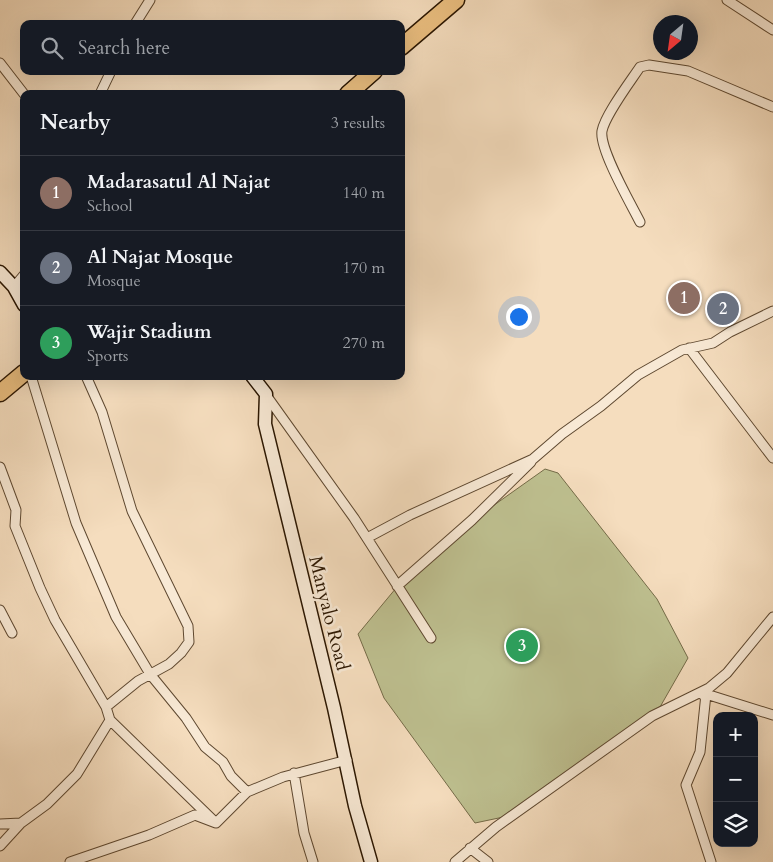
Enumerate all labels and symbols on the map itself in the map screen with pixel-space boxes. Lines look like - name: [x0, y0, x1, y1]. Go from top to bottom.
- north arrow: [653, 15, 698, 60]
- pin: 1: [668, 279, 700, 317]
- pin: 2: [707, 290, 739, 328]
- your location: [506, 304, 532, 330]
- street label: Manyalo Road: [302, 553, 356, 673]
- pin: 3: [506, 627, 538, 665]

